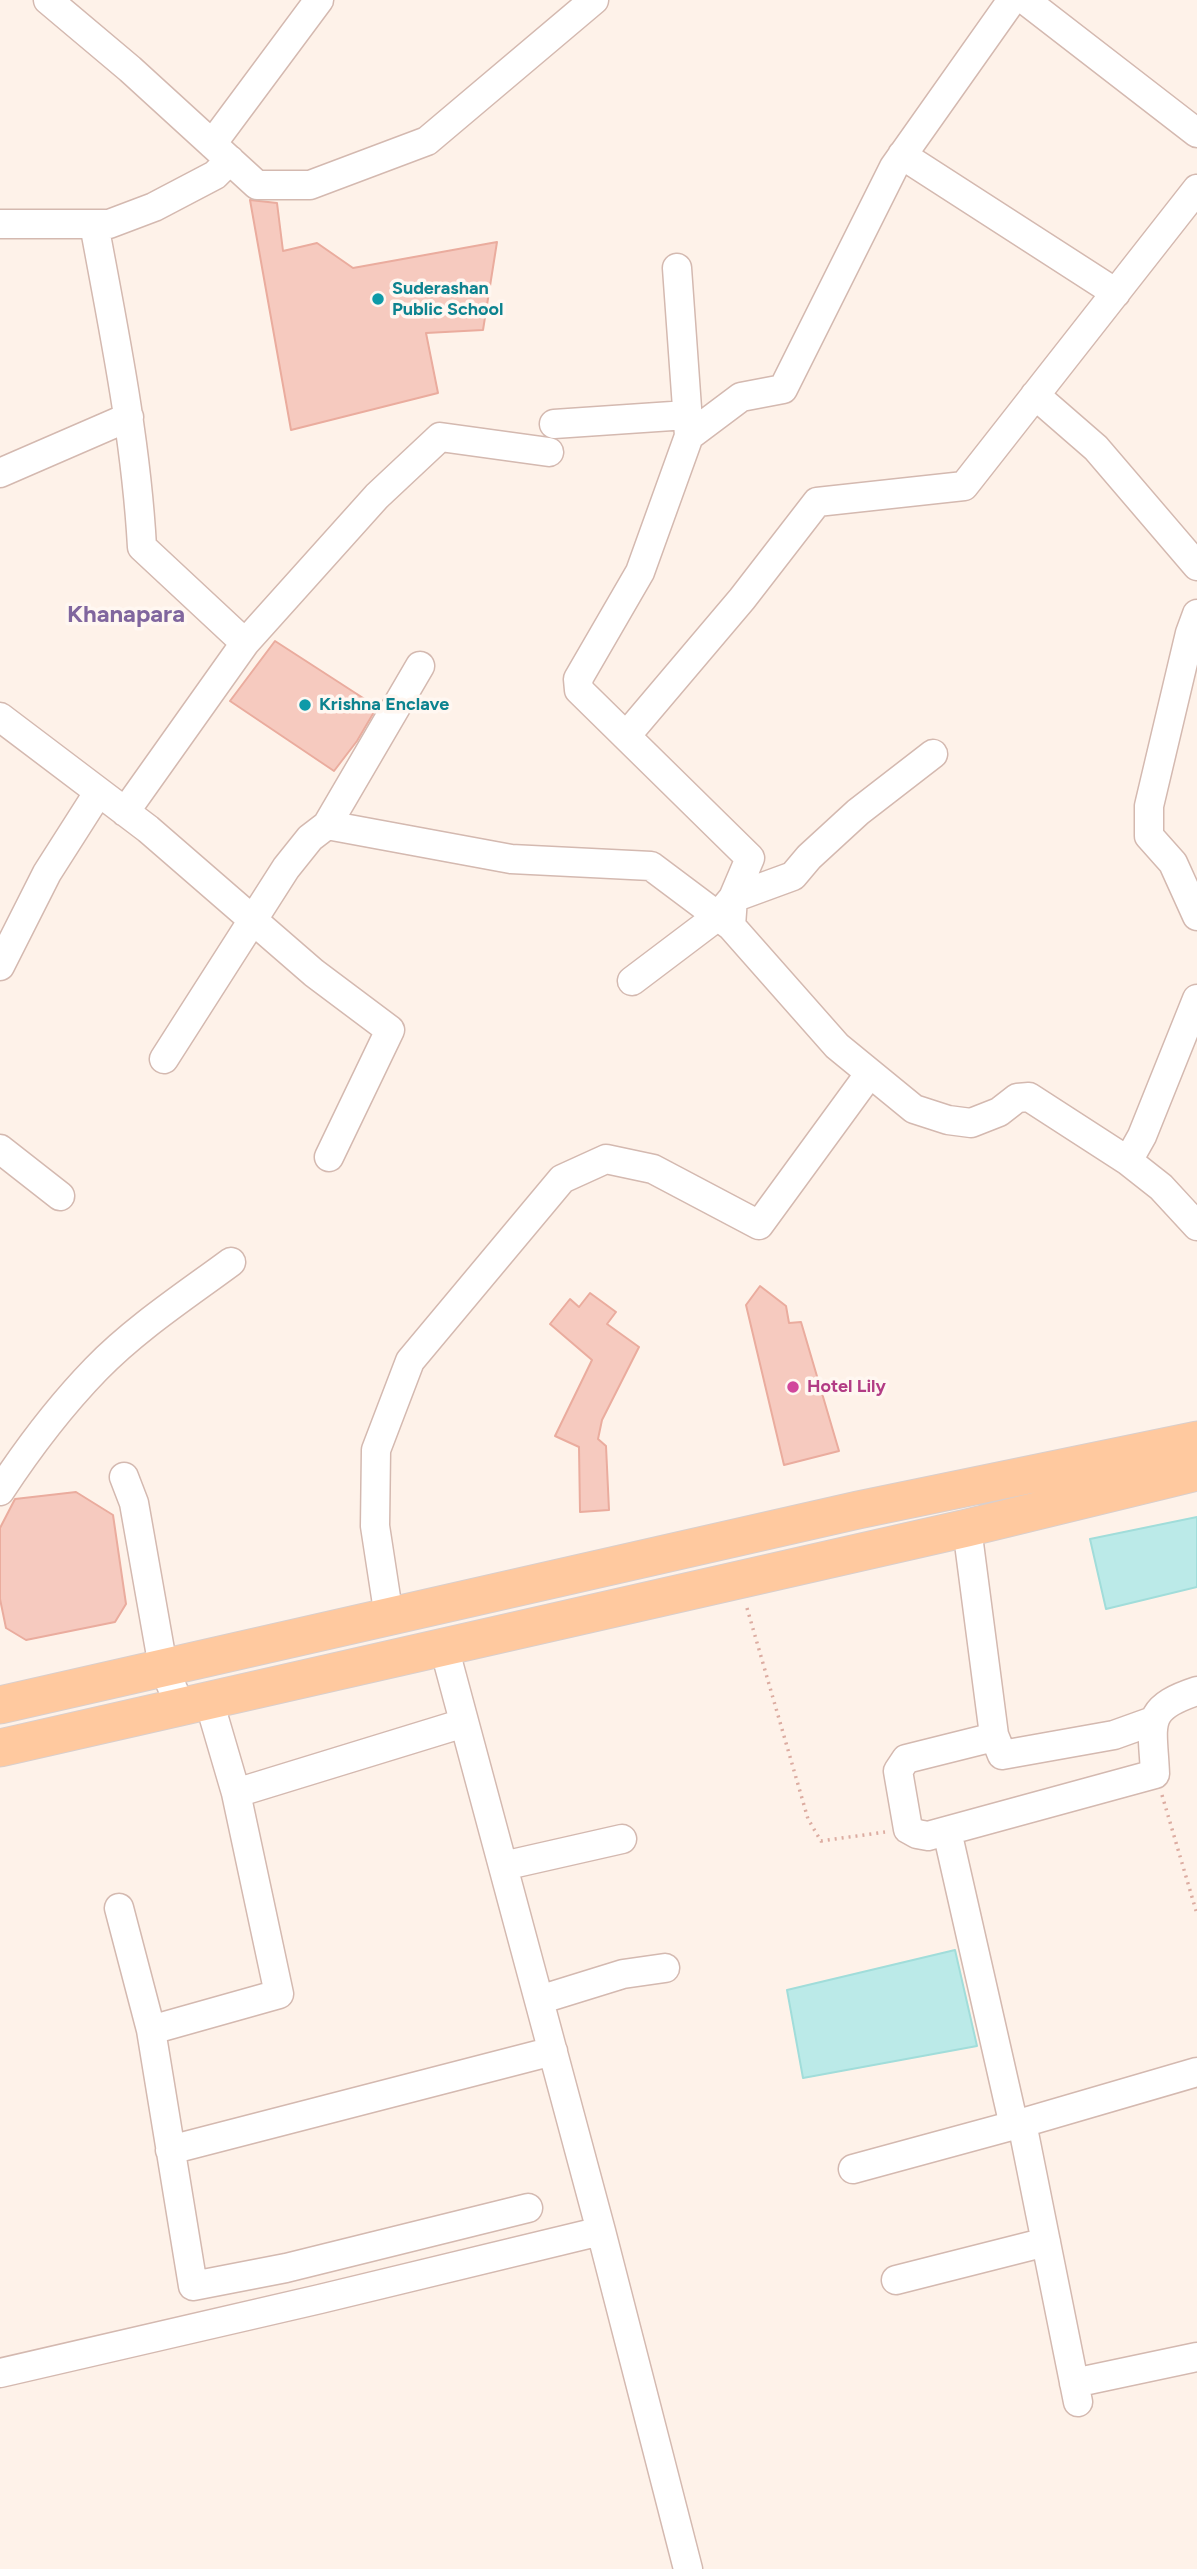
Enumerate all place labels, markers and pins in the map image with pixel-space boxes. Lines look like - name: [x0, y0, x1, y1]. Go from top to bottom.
- place label: Suderashan Public School: [392, 278, 503, 320]
- marker: Suderashan Public School: [370, 291, 386, 307]
- place label: Krishna Enclave: [319, 694, 449, 716]
- marker: Krishna Enclave: [297, 697, 313, 713]
- place label: Hotel Lily: [807, 1376, 886, 1398]
- marker: Hotel Lily: [785, 1379, 801, 1395]

